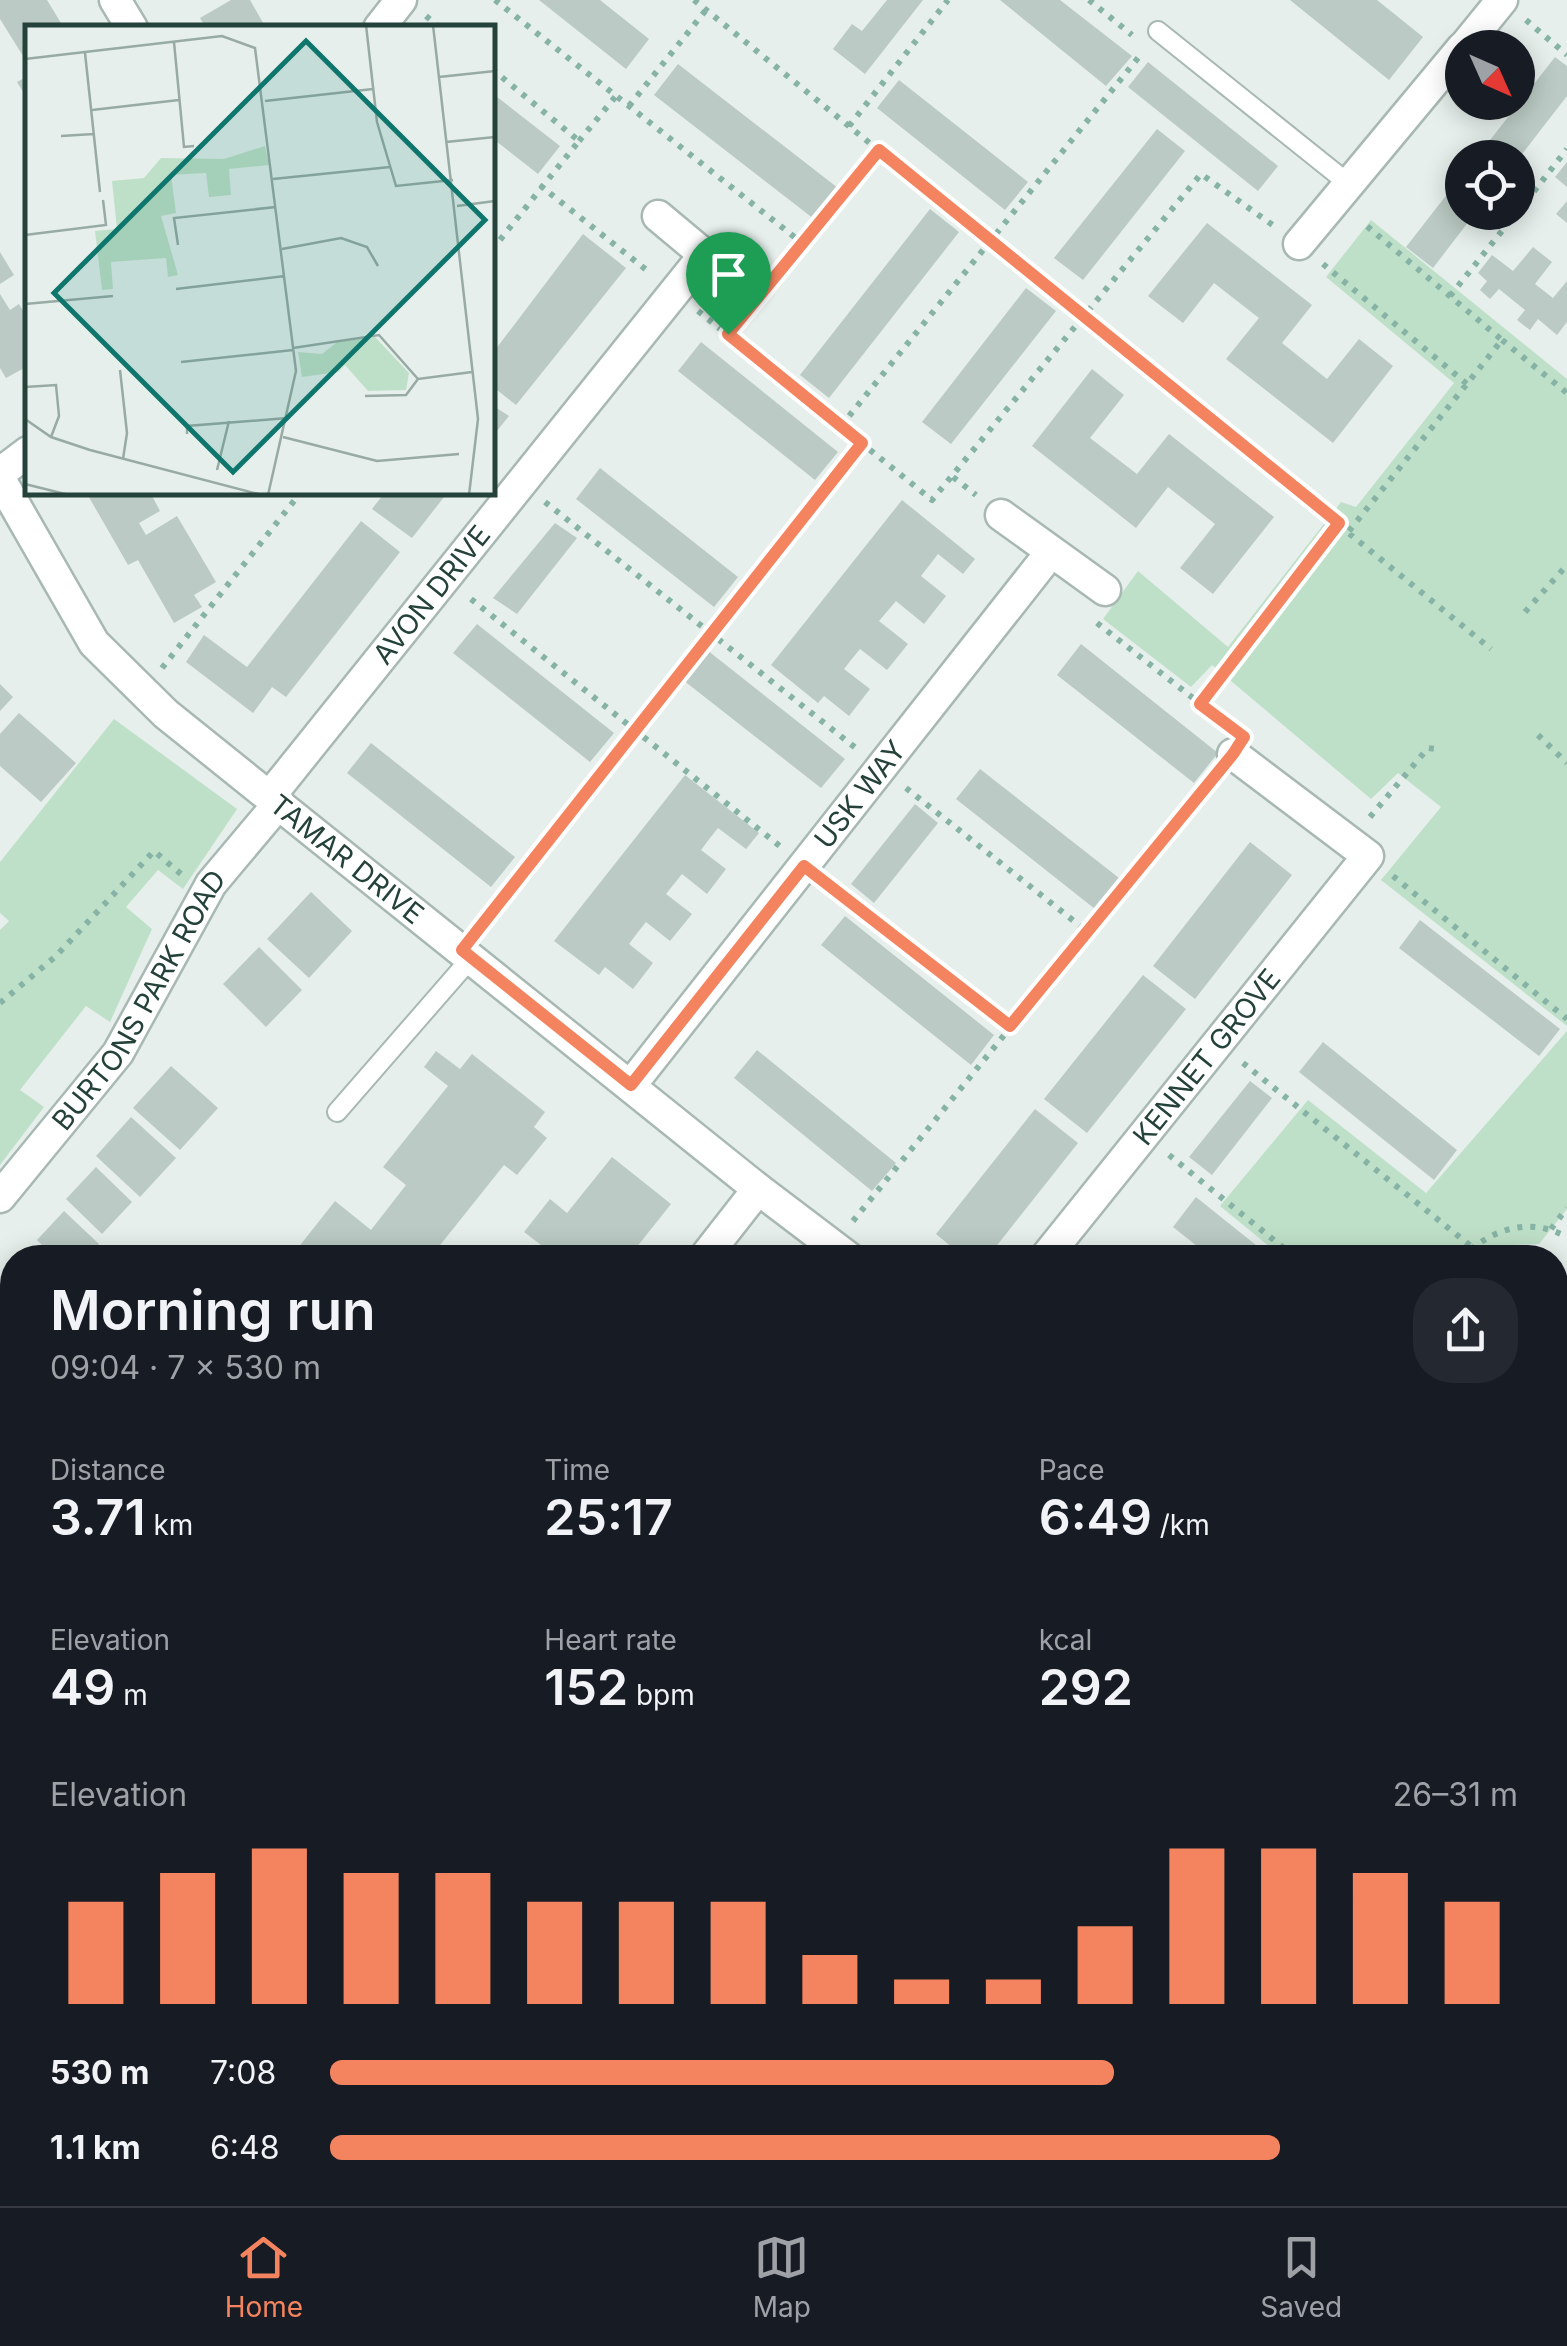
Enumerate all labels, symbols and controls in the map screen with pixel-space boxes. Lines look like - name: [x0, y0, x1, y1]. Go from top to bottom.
- inset map: [25, 25, 495, 495]
- north arrow: [1445, 30, 1535, 120]
- map controls: [1445, 30, 1535, 230]
- button: locate: [1445, 140, 1535, 230]
- pin: [686, 232, 771, 335]
- icon: arrive: [701, 247, 756, 302]
- street label: AVON DRIVE: [366, 519, 497, 671]
- street label: USK WAY: [807, 734, 913, 855]
- street label: TAMAR DRIVE: [263, 787, 431, 931]
- street label: BURTONS PARK ROAD: [45, 863, 233, 1137]
- street label: KENNET GROVE: [1126, 962, 1288, 1152]
- text: Morning run: [50, 1277, 376, 1343]
- button: share: [1413, 1278, 1518, 1383]
- text: 09:04 · 7 × 530 m: [50, 1348, 321, 1387]
- text: Distance: [50, 1453, 166, 1487]
- text: Time: [544, 1453, 610, 1487]
- text: Pace: [1039, 1453, 1105, 1487]
- text: 3.71: [50, 1487, 146, 1547]
- text: 25:17: [544, 1487, 673, 1547]
- text: 6:49: [1039, 1487, 1152, 1547]
- text: km: [146, 1508, 193, 1542]
- text: /km: [1152, 1508, 1210, 1542]
- text: Elevation: [50, 1623, 170, 1657]
- text: Heart rate: [544, 1623, 677, 1657]
- text: kcal: [1039, 1623, 1092, 1657]
- text: 49: [50, 1657, 115, 1717]
- text: 152: [544, 1657, 628, 1717]
- text: 292: [1039, 1657, 1133, 1717]
- text: m: [115, 1678, 148, 1712]
- text: bpm: [628, 1678, 695, 1712]
- text: Elevation: [50, 1775, 187, 1814]
- text: 26–31 m: [1393, 1775, 1518, 1814]
- text: 530 m: [50, 2053, 149, 2092]
- text: 7:08: [210, 2053, 276, 2092]
- text: 1.1 km: [50, 2128, 141, 2167]
- text: 6:48: [210, 2128, 280, 2167]
- tab: Home: [225, 2230, 303, 2324]
- tab: Map: [753, 2230, 811, 2324]
- tab: Saved: [1260, 2230, 1342, 2324]

